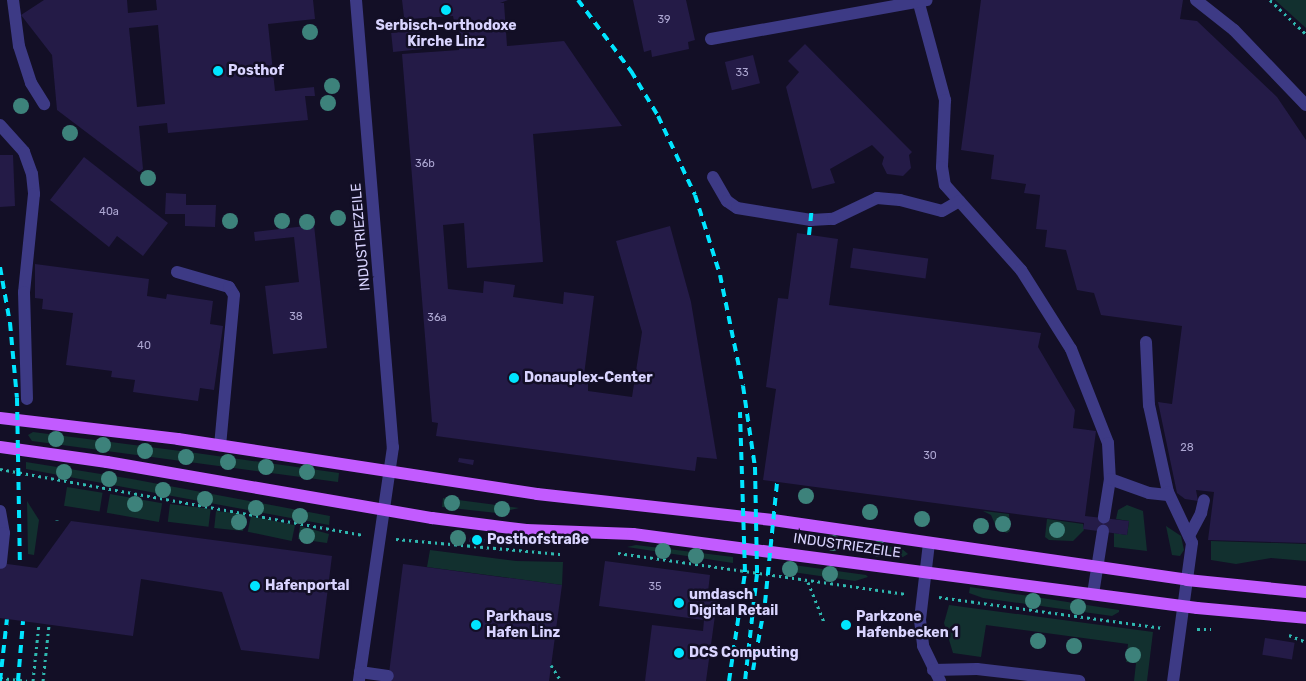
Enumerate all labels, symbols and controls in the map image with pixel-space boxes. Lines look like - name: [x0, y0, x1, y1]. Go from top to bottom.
- marker: Serbisch-orthodoxe Kirche Linz: [440, 4, 452, 16]
- house number: 39: [657, 13, 671, 27]
- place label: Serbisch-orthodoxe Kirche Linz: [375, 18, 517, 50]
- place label: Posthof: [228, 63, 284, 79]
- marker: Posthof: [212, 65, 224, 77]
- house number: 33: [735, 66, 749, 80]
- house number: 36b: [415, 157, 435, 171]
- street label: INDUSTRIEZEILE: [348, 182, 374, 292]
- house number: 40a: [99, 205, 119, 219]
- house number: 38: [289, 310, 303, 324]
- house number: 36a: [427, 311, 447, 325]
- house number: 40: [137, 339, 151, 353]
- place label: Donauplex-Center: [524, 370, 653, 386]
- marker: Donauplex-Center: [508, 372, 520, 384]
- house number: 28: [1180, 441, 1194, 455]
- house number: 30: [923, 449, 937, 463]
- street label: INDUSTRIEZEILE: [792, 530, 902, 562]
- place label: Posthofstraße: [487, 532, 589, 548]
- marker: Posthofstraße: [471, 534, 483, 546]
- place label: Hafenportal: [265, 578, 350, 594]
- marker: Hafenportal: [249, 580, 261, 592]
- house number: 35: [648, 580, 662, 594]
- place label: umdasch Digital Retail: [689, 587, 778, 620]
- marker: umdasch Digital Retail: [673, 597, 685, 609]
- place label: Parkhaus Hafen Linz: [486, 609, 560, 642]
- place label: Parkzone Hafenbecken 1: [856, 609, 959, 642]
- marker: Parkhaus Hafen Linz: [470, 619, 482, 631]
- marker: Parkzone Hafenbecken 1: [840, 619, 852, 631]
- place label: DCS Computing: [689, 645, 799, 661]
- marker: DCS Computing: [673, 647, 685, 659]

